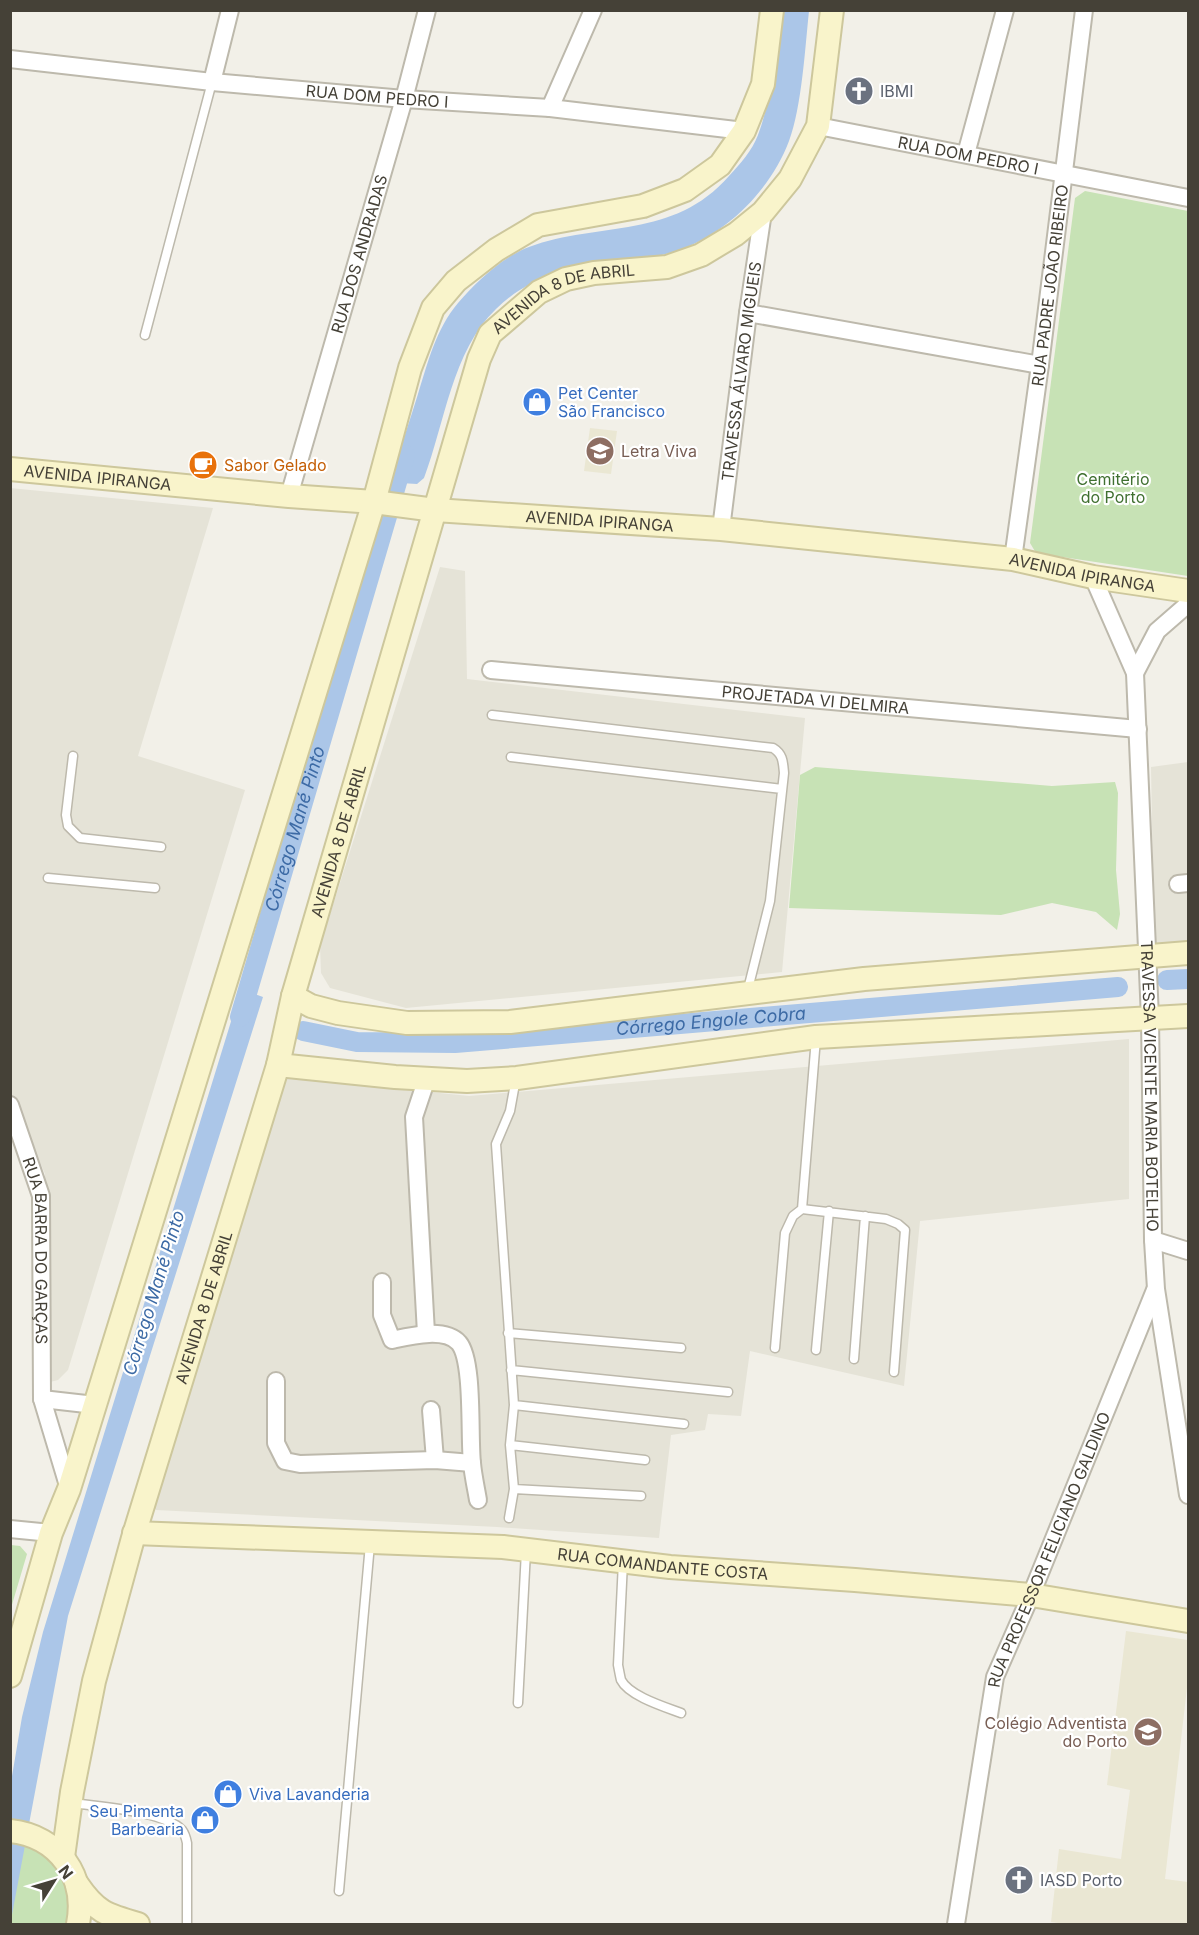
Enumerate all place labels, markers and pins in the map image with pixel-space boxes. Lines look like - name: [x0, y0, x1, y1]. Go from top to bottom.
- church icon: IBMI: [843, 75, 875, 107]
- place label: IBMI: [880, 81, 914, 101]
- place label: Pet Center São Francisco: [558, 383, 665, 421]
- shop icon: Pet Center São Francisco: [521, 386, 553, 418]
- school or university icon: Letra Viva: [584, 435, 616, 467]
- place label: Letra Viva: [621, 441, 697, 461]
- cafe icon: Sabor Gelado: [187, 449, 219, 481]
- place label: Sabor Gelado: [224, 455, 327, 475]
- place label: Colégio Adventista do Porto: [985, 1713, 1127, 1751]
- school or university icon: Colégio Adventista do Porto: [1132, 1716, 1164, 1748]
- shop icon: Viva Lavanderia: [212, 1778, 244, 1810]
- place label: Viva Lavanderia: [249, 1784, 370, 1804]
- place label: Seu Pimenta Barbearia: [89, 1801, 184, 1839]
- shop icon: Seu Pimenta Barbearia: [189, 1804, 221, 1836]
- church icon: IASD Porto: [1003, 1864, 1035, 1896]
- place label: IASD Porto: [1040, 1870, 1122, 1890]

